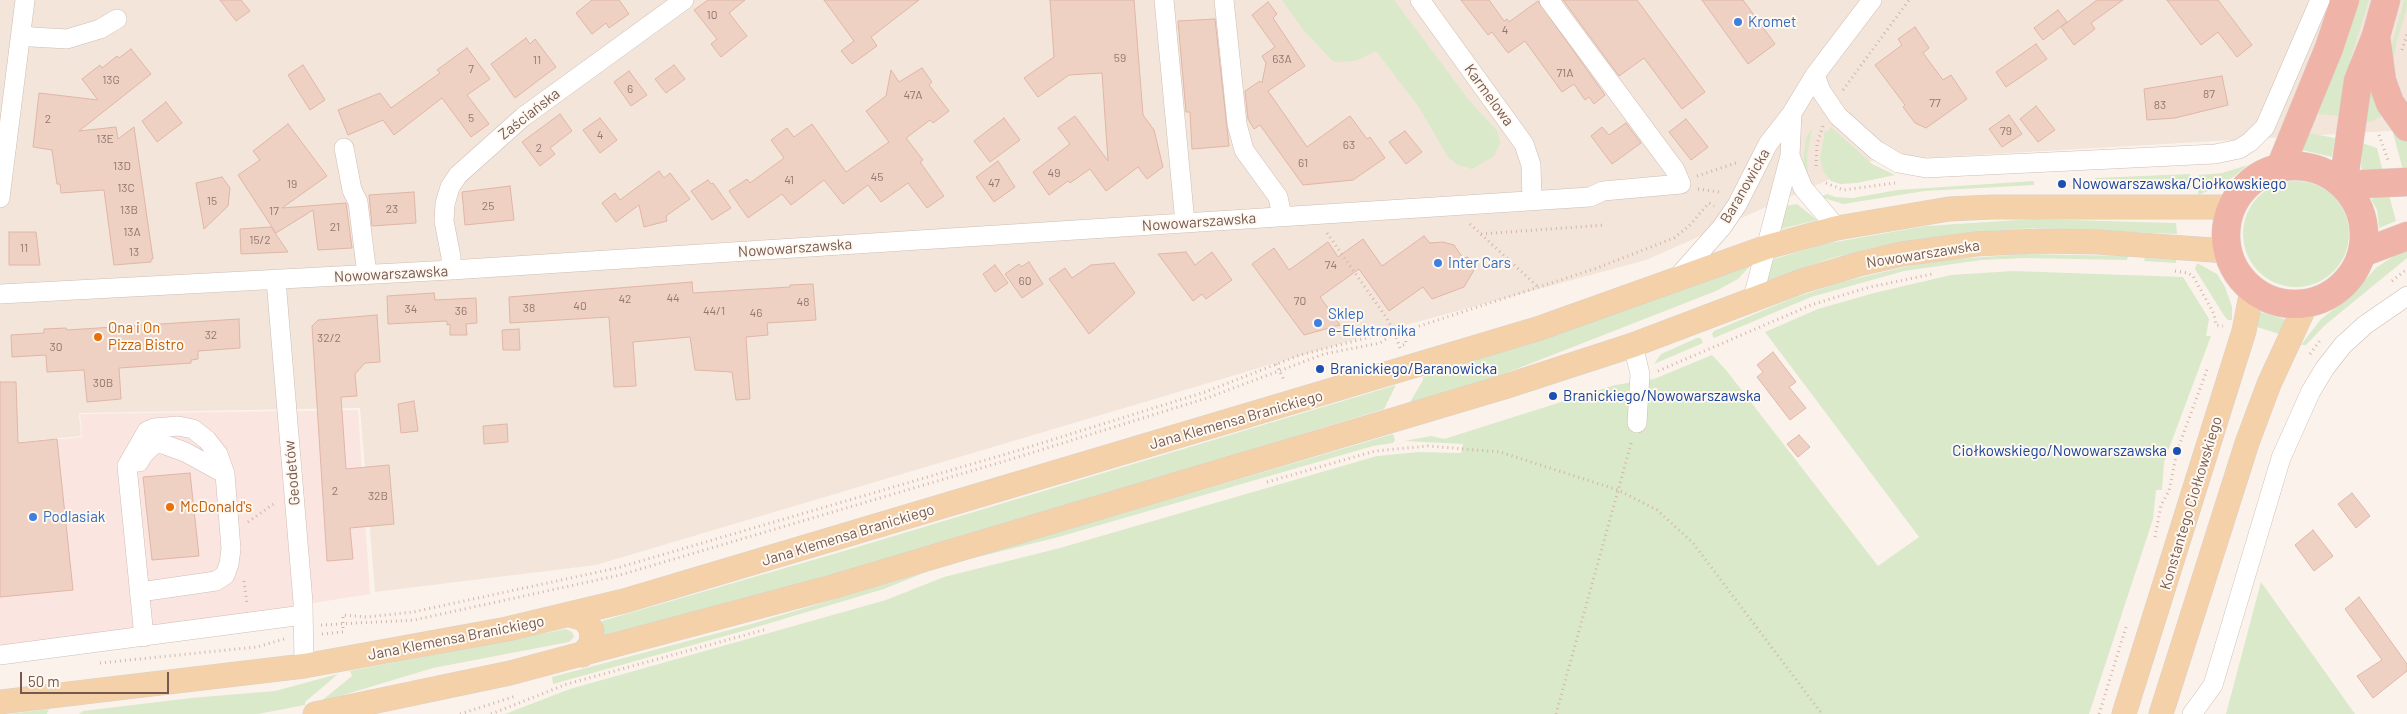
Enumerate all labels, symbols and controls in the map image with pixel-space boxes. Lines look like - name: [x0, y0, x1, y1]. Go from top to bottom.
- house number: 10: [707, 8, 717, 22]
- place label: Kromet: [1748, 13, 1796, 31]
- marker: Kromet: [1732, 16, 1744, 28]
- house number: 4: [1502, 23, 1508, 37]
- house number: 59: [1114, 51, 1126, 65]
- house number: 63A: [1272, 52, 1292, 66]
- house number: 11: [533, 53, 541, 67]
- street label: Karmelowa: [1460, 60, 1518, 130]
- house number: 7: [468, 62, 474, 76]
- house number: 71A: [1556, 66, 1574, 80]
- house number: 13G: [102, 73, 120, 87]
- house number: 6: [627, 82, 633, 96]
- street label: Zaściańska: [495, 84, 563, 144]
- house number: 87: [2203, 87, 2215, 101]
- house number: 47A: [903, 88, 923, 102]
- house number: 77: [1929, 96, 1941, 110]
- house number: 83: [2154, 98, 2166, 112]
- house number: 5: [468, 111, 474, 125]
- house number: 2: [45, 112, 51, 126]
- house number: 79: [2000, 124, 2012, 138]
- house number: 4: [597, 128, 603, 142]
- house number: 13E: [96, 132, 114, 146]
- house number: 63: [1343, 138, 1355, 152]
- house number: 2: [536, 141, 542, 155]
- street label: Baranowicka: [1716, 145, 1774, 227]
- house number: 61: [1298, 156, 1308, 170]
- house number: 13D: [113, 159, 131, 173]
- house number: 49: [1048, 166, 1060, 180]
- house number: 45: [871, 170, 883, 184]
- house number: 41: [784, 173, 794, 187]
- place label: Nowowarszawska/Ciołkowskiego: [2072, 175, 2287, 193]
- house number: 47: [988, 176, 1000, 190]
- house number: 19: [287, 177, 297, 191]
- marker: Nowowarszawska/Ciołkowskiego: [2056, 178, 2068, 190]
- house number: 13C: [117, 181, 135, 195]
- house number: 15: [207, 194, 217, 208]
- house number: 25: [482, 199, 494, 213]
- house number: 23: [386, 202, 398, 216]
- house number: 13B: [120, 203, 138, 217]
- house number: 17: [269, 204, 279, 218]
- street label: Nowowarszawska: [1141, 209, 1257, 235]
- house number: 21: [330, 220, 340, 234]
- house number: 13A: [123, 225, 141, 239]
- house number: 15/2: [249, 233, 271, 247]
- street label: Nowowarszawska: [737, 235, 853, 261]
- street label: Nowowarszawska: [1865, 236, 1981, 272]
- house number: 11: [20, 241, 28, 255]
- house number: 13: [129, 245, 139, 259]
- place label: Inter Cars: [1448, 254, 1511, 272]
- marker: Inter Cars: [1432, 257, 1444, 269]
- house number: 74: [1325, 258, 1337, 272]
- street label: Nowowarszawska: [333, 262, 449, 286]
- house number: 60: [1019, 274, 1031, 288]
- house number: 44: [666, 291, 680, 305]
- house number: 42: [618, 292, 632, 306]
- house number: 70: [1294, 294, 1306, 308]
- house number: 48: [797, 295, 809, 309]
- house number: 40: [573, 299, 587, 313]
- house number: 38: [523, 301, 535, 315]
- house number: 34: [405, 302, 417, 316]
- house number: 36: [455, 304, 467, 318]
- house number: 44/1: [703, 304, 725, 318]
- place label: Sklep e-Elektronika: [1328, 305, 1416, 340]
- house number: 46: [750, 306, 762, 320]
- marker: Sklep e-Elektronika: [1312, 317, 1324, 329]
- place label: Ona i On Pizza Bistro: [108, 319, 184, 354]
- house number: 32: [205, 328, 217, 342]
- marker: Ona i On Pizza Bistro: [92, 331, 104, 343]
- house number: 32/2: [317, 331, 341, 345]
- house number: 30: [50, 340, 62, 354]
- place label: Branickiego/Baranowicka: [1330, 360, 1497, 378]
- marker: Branickiego/Baranowicka: [1314, 363, 1326, 375]
- house number: 30B: [93, 376, 113, 390]
- street label: Jana Klemensa Branickiego: [1147, 387, 1325, 453]
- place label: Branickiego/Nowowarszawska: [1563, 387, 1761, 405]
- marker: Branickiego/Nowowarszawska: [1547, 390, 1559, 402]
- street label: Konstantego Ciołkowskiego: [2156, 414, 2226, 592]
- street label: Geodetów: [280, 440, 304, 506]
- place label: Ciołkowskiego/Nowowarszawska: [1952, 442, 2167, 460]
- marker: Ciołkowskiego/Nowowarszawska: [2171, 445, 2183, 457]
- house number: 2: [332, 484, 338, 498]
- house number: 32B: [368, 489, 388, 503]
- place label: McDonald's: [180, 498, 252, 516]
- street label: Jana Klemensa Branickiego: [759, 500, 937, 570]
- marker: McDonald's: [164, 501, 176, 513]
- place label: Podlasiak: [43, 508, 105, 526]
- marker: Podlasiak: [27, 511, 39, 523]
- street label: Jana Klemensa Branickiego: [366, 612, 546, 664]
- scale bar: [22, 662, 171, 694]
- text: 50 m: [28, 672, 60, 690]

